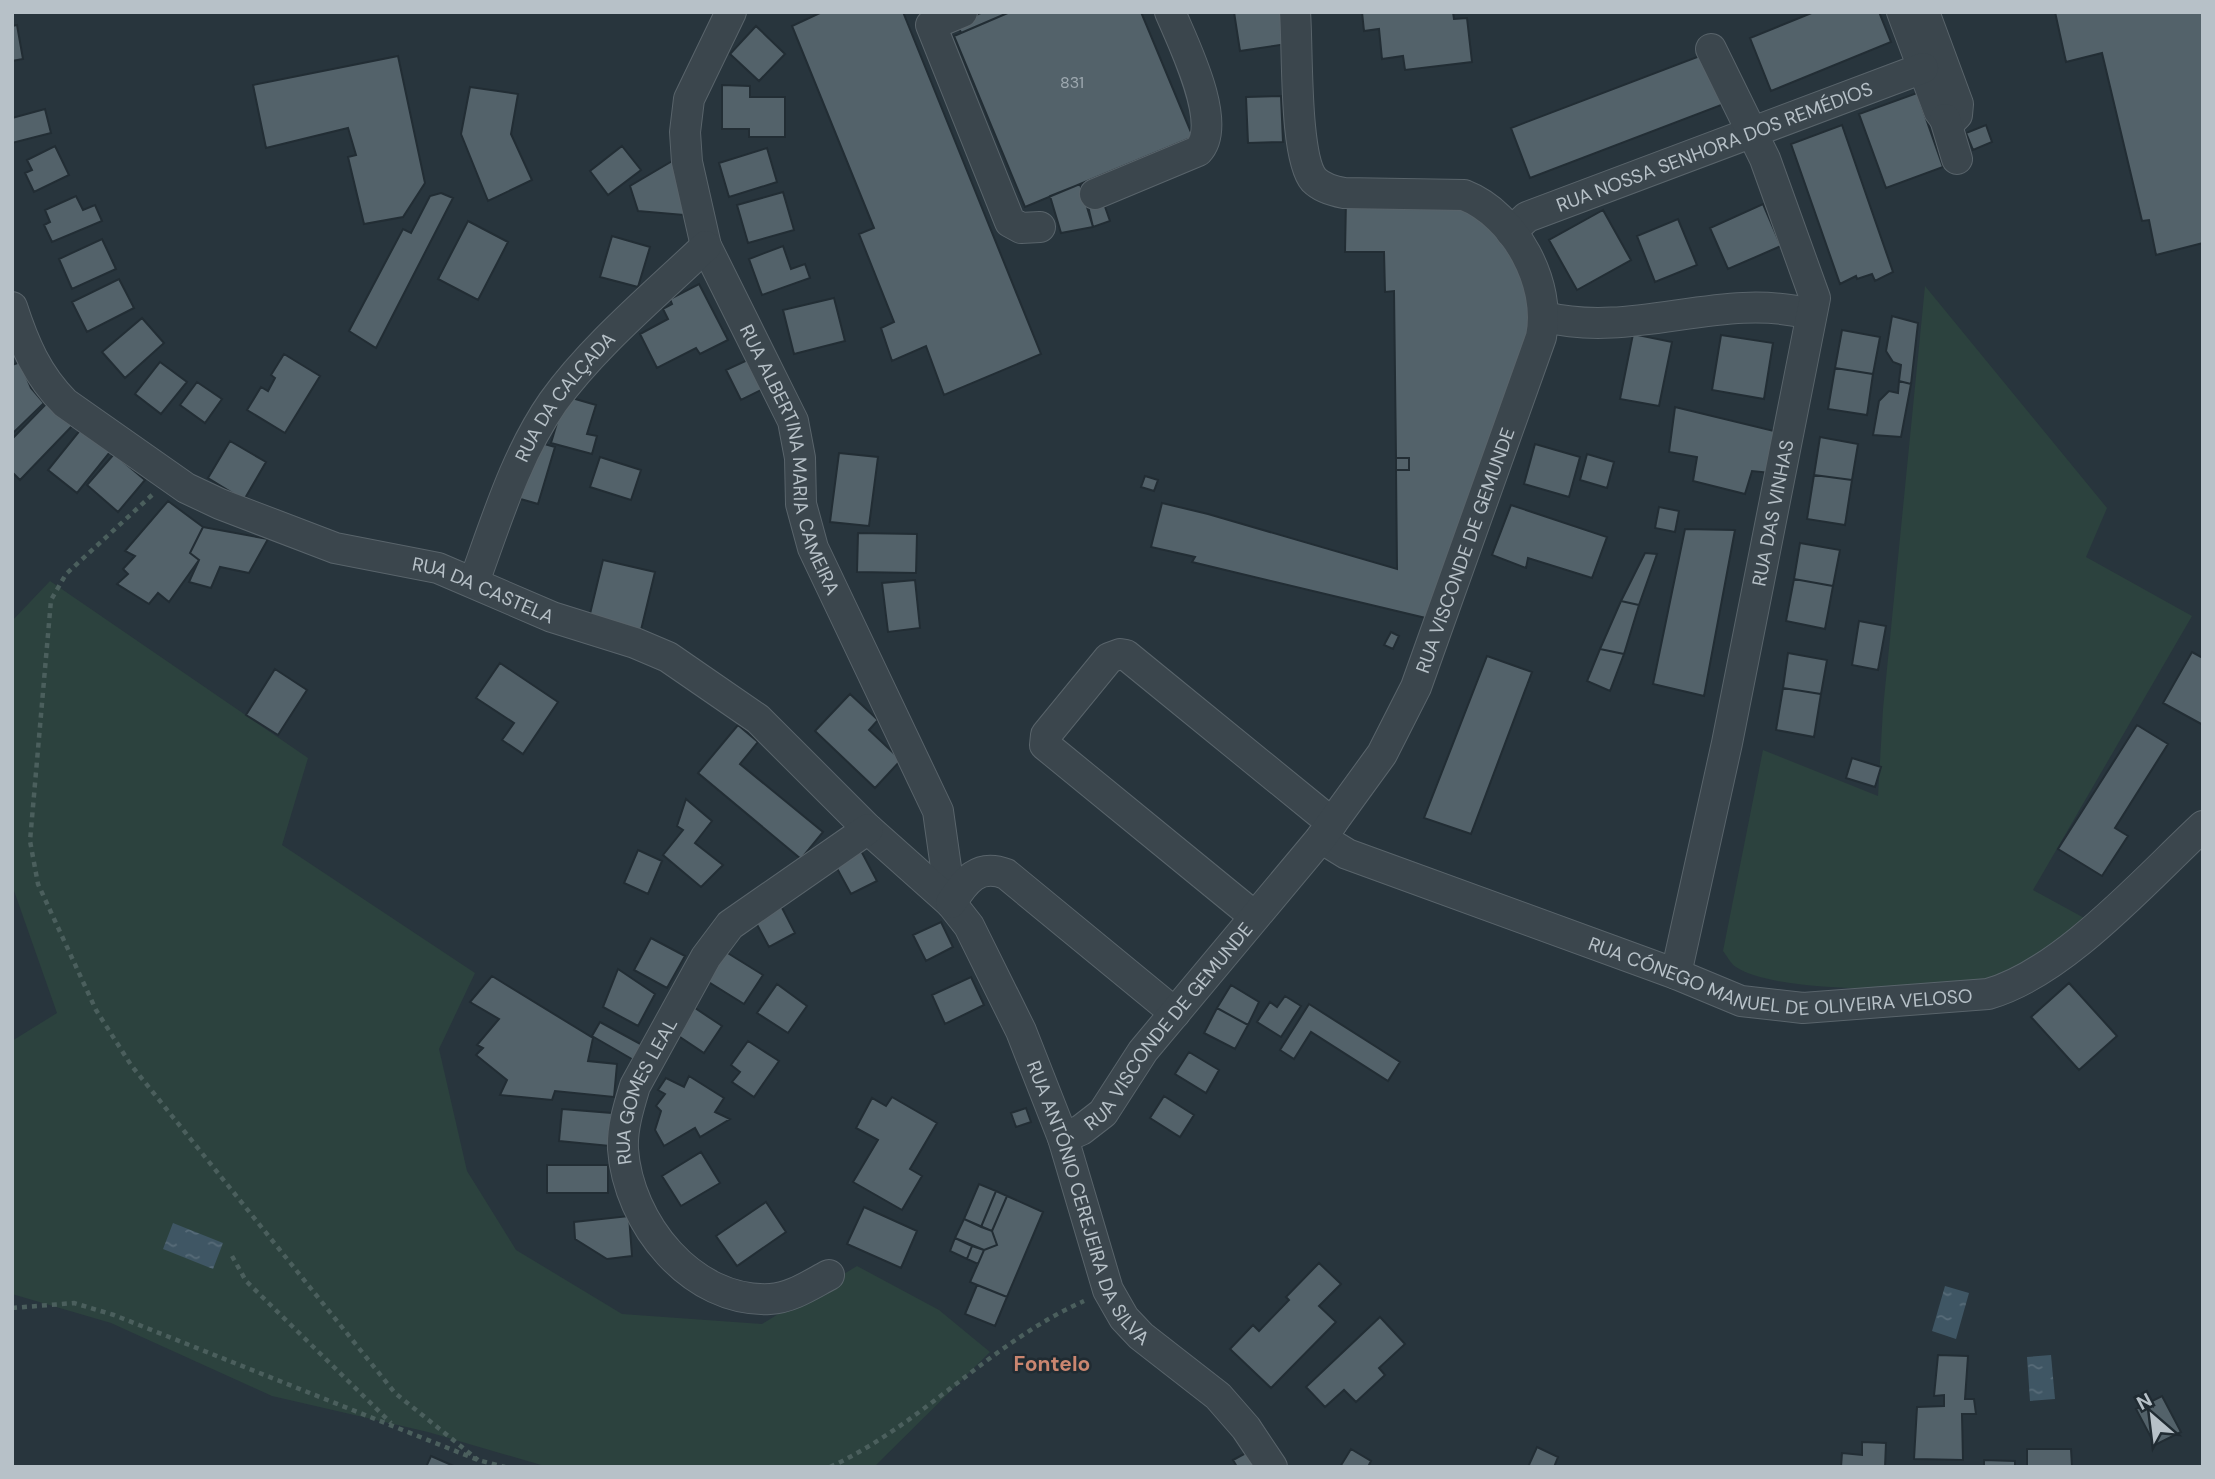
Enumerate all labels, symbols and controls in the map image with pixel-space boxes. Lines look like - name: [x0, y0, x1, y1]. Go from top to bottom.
- house number: 831: [1060, 72, 1084, 93]
- street label: RUA NOSSA SENHORA DOS REMÉDIOS: [1553, 76, 1876, 218]
- street label: RUA ALBERTINA MARIA CAMEIRA: [734, 320, 846, 599]
- street label: RUA DA CALÇADA: [509, 326, 621, 466]
- street label: RUA VISCONDE DE GEMUNDE: [1410, 424, 1521, 677]
- street label: RUA DAS VINHAS: [1746, 438, 1800, 588]
- street label: RUA DA CASTELA: [410, 551, 558, 630]
- street label: RUA VISCONDE DE GEMUNDE: [1079, 917, 1258, 1136]
- street label: RUA CÓNEGO MANUEL DE OLIVEIRA VELOSO: [1585, 931, 1974, 1021]
- street label: RUA GOMES LEAL: [611, 1014, 683, 1166]
- street label: RUA ANTÓNIO CEREJEIRA DA SILVA: [1021, 1057, 1155, 1351]
- district label: Fontelo: [1014, 1350, 1090, 1378]
- north arrow: [2117, 1381, 2187, 1451]
- text: N: [2132, 1387, 2156, 1416]

